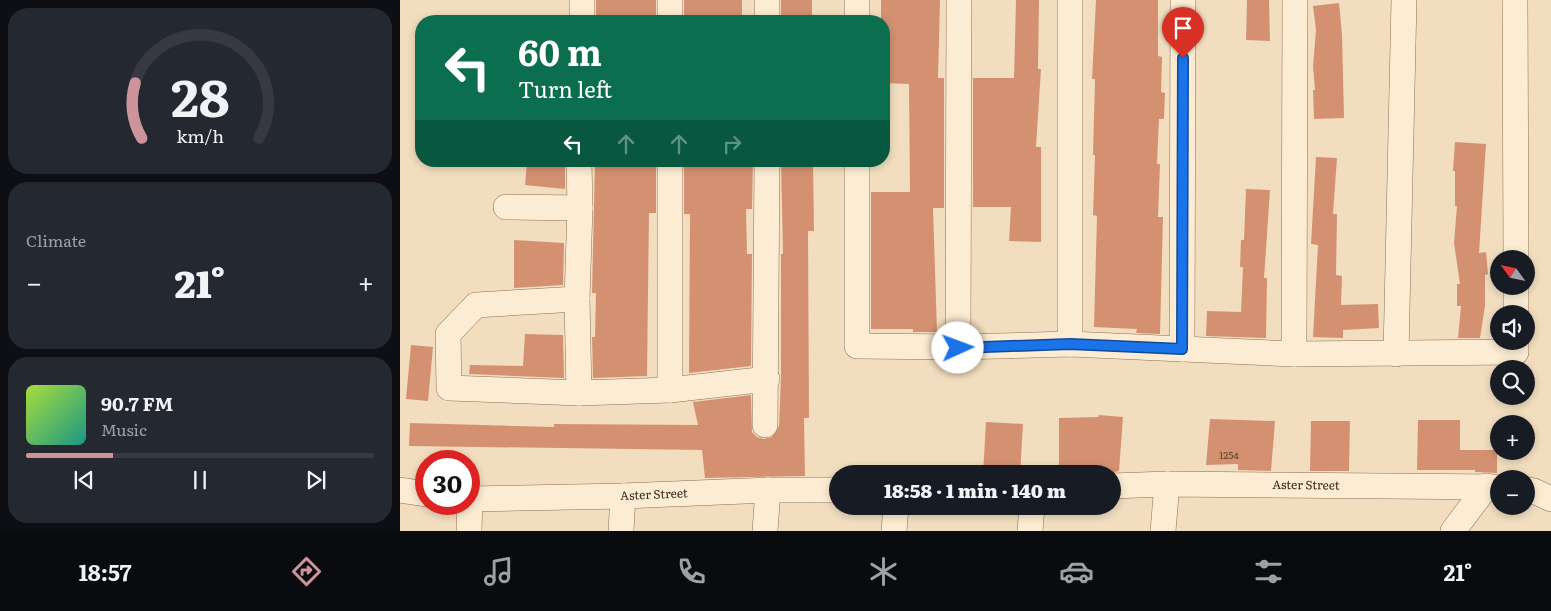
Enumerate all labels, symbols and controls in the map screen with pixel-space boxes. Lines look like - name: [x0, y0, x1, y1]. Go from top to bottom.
- pin: [1162, 7, 1204, 58]
- icon: arrive: [1169, 14, 1197, 42]
- text: 60 m: [518, 25, 602, 77]
- icon: left: [435, 35, 500, 100]
- text: 28: [171, 56, 229, 133]
- text: Turn left: [518, 72, 612, 105]
- text: km/h: [176, 122, 224, 149]
- icon: left: [559, 130, 587, 158]
- icon: ahead: [612, 130, 640, 158]
- icon: ahead: [665, 130, 693, 158]
- icon: right: [718, 130, 746, 158]
- text: Climate: [26, 228, 86, 252]
- north arrow: [1490, 250, 1535, 295]
- map controls: [1490, 250, 1535, 515]
- text: 21°: [175, 253, 225, 310]
- text: −: [26, 260, 42, 302]
- text: +: [358, 260, 374, 302]
- button: sound: [1490, 305, 1535, 350]
- position arrow: [931, 321, 983, 373]
- button: search: [1490, 360, 1535, 405]
- text: 90.7 FM: [101, 389, 173, 417]
- button: +: [1490, 415, 1535, 460]
- text: Music: [101, 417, 147, 441]
- house number: 1254: [1219, 447, 1239, 462]
- speed limit sign: 30: [415, 450, 480, 515]
- icon: previous: [70, 466, 98, 494]
- icon: pause: [186, 466, 214, 494]
- icon: next: [302, 466, 330, 494]
- button: −: [1490, 470, 1535, 515]
- street label: Aster Street: [1272, 475, 1340, 494]
- text: 18:58 · 1 min · 140 m: [884, 476, 1066, 504]
- street label: Aster Street: [620, 483, 688, 504]
- icon: directions: [289, 554, 324, 589]
- icon: music: [481, 554, 516, 589]
- icon: phone: [674, 554, 709, 589]
- icon: climate: [866, 554, 901, 589]
- icon: car: [1059, 554, 1094, 589]
- icon: filters: [1251, 554, 1286, 589]
- text: 18:57: [79, 555, 132, 588]
- text: 21°: [1444, 555, 1472, 588]

